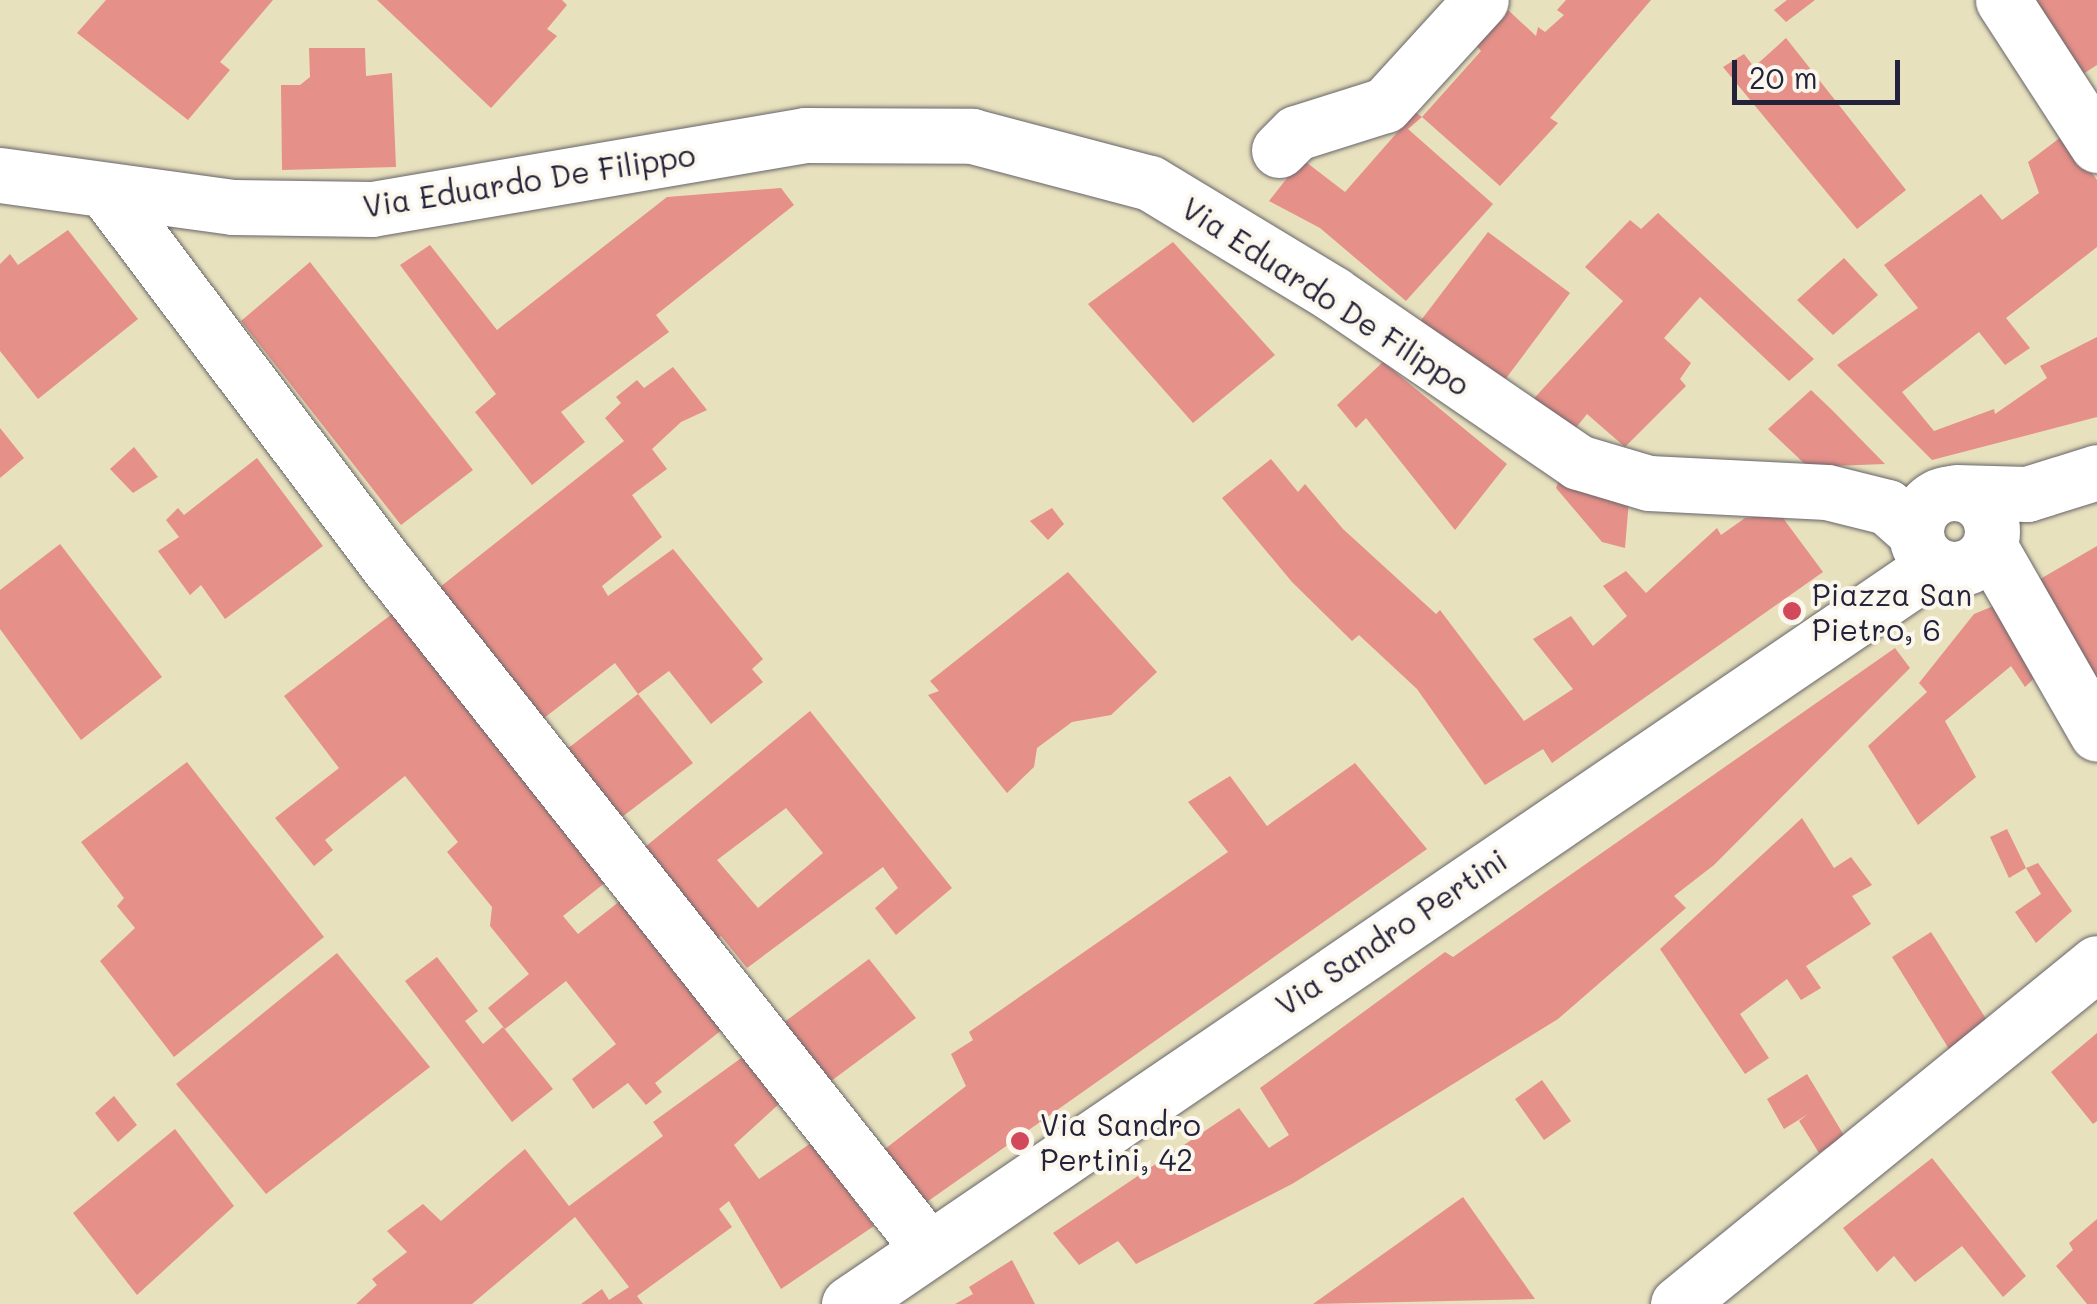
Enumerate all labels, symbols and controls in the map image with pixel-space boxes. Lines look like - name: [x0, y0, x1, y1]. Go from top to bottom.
- scale bar: [1737, 40, 1904, 102]
- text: 20 m: [1749, 57, 1818, 97]
- street label: Via Eduardo De Filippo: [360, 136, 698, 224]
- street label: Via Eduardo De Filippo: [1175, 189, 1477, 403]
- place label: Piazza San Pietro, 6: [1812, 576, 1972, 646]
- marker: Piazza San Pietro, 6: [1781, 600, 1803, 622]
- street label: Via Sandro Pertini: [1269, 841, 1513, 1023]
- place label: Via Sandro Pertini, 42: [1040, 1106, 1201, 1176]
- marker: Via Sandro Pertini, 42: [1009, 1130, 1031, 1152]

